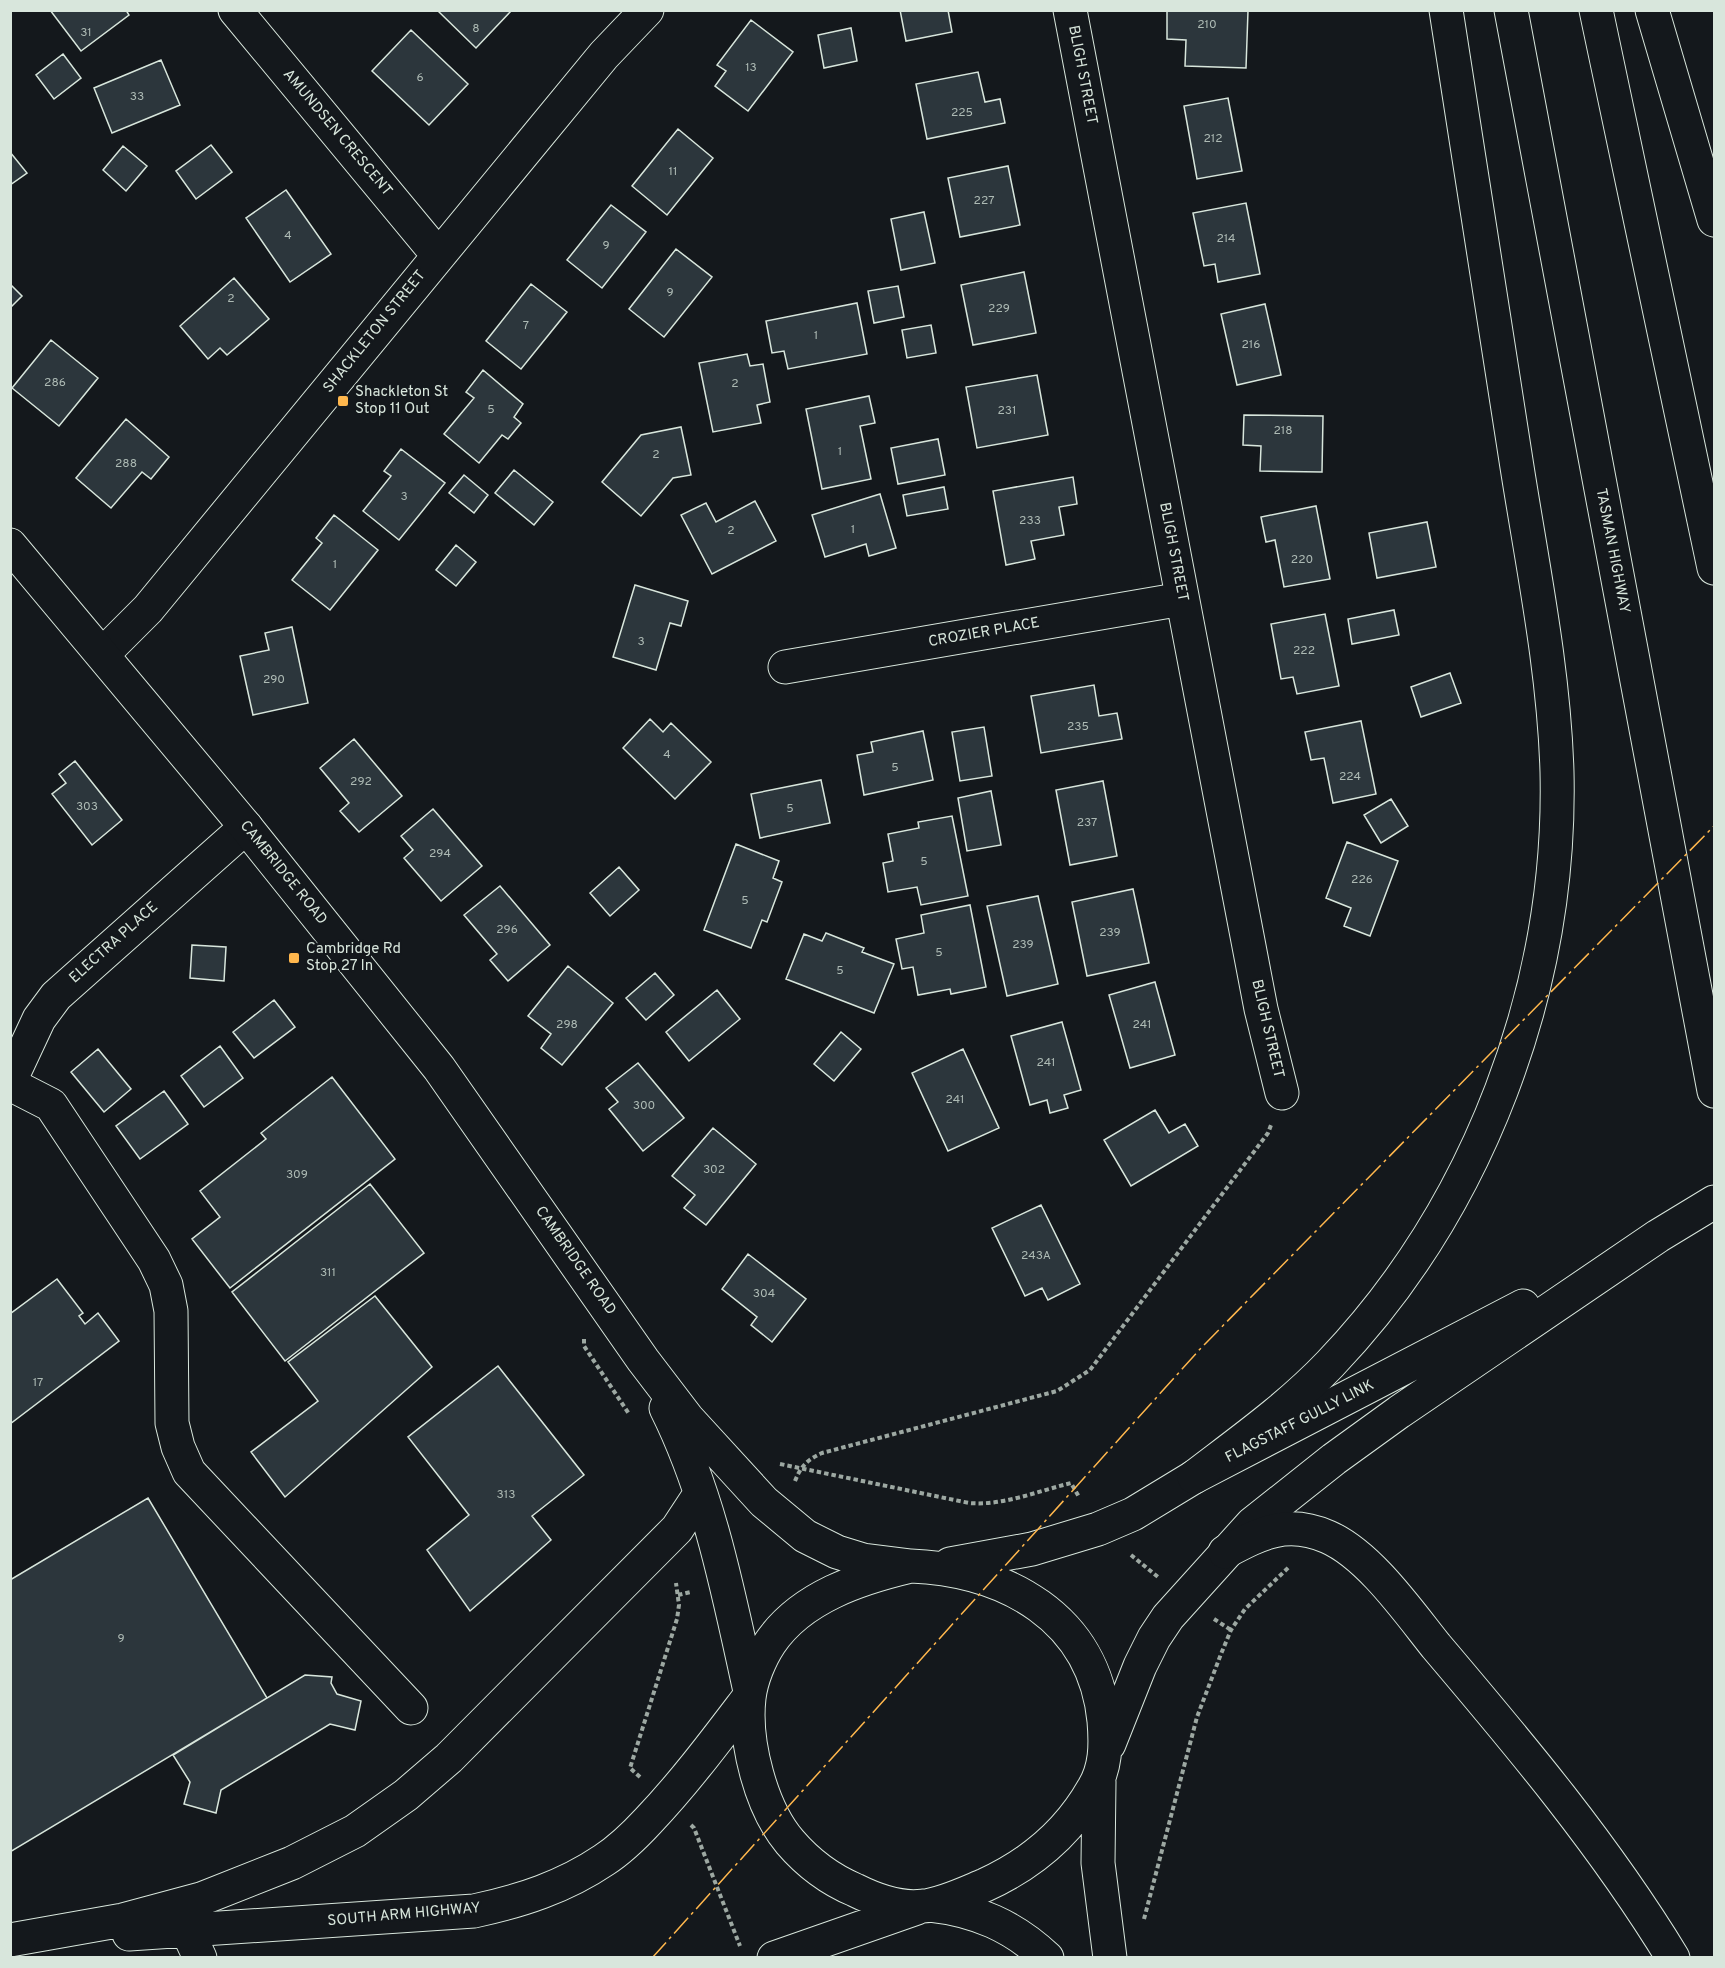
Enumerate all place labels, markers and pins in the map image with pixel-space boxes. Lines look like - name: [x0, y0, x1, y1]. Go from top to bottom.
- place label: Shackleton St Stop 11 Out: [355, 383, 448, 419]
- marker: Shackleton St Stop 11 Out: [336, 394, 350, 408]
- place label: Cambridge Rd Stop 27 In: [306, 940, 401, 976]
- marker: Cambridge Rd Stop 27 In: [287, 951, 301, 965]

